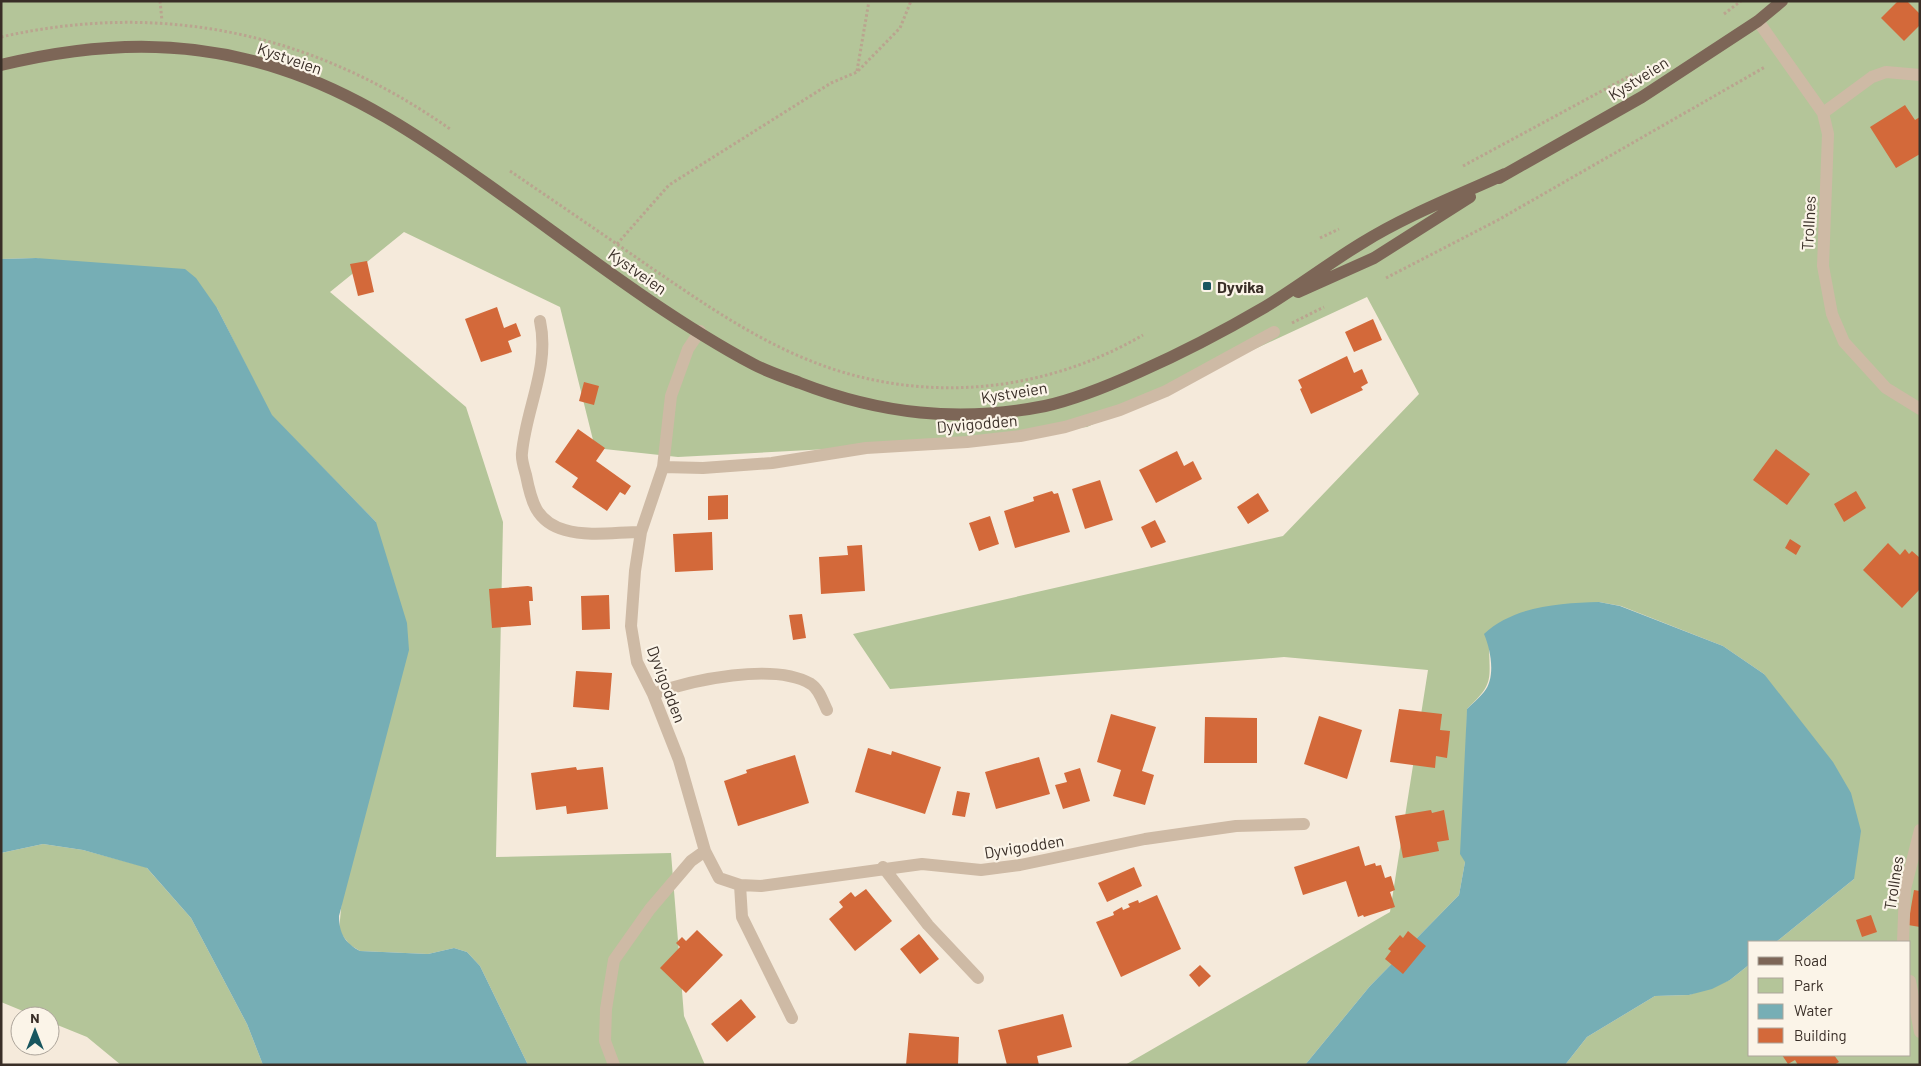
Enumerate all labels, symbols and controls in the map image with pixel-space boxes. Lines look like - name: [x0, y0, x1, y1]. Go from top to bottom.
- street label: Kystveien: [255, 38, 325, 78]
- street label: Kystveien: [1605, 52, 1671, 104]
- street label: Trollnes: [1797, 195, 1819, 251]
- street label: Kystveien: [605, 244, 671, 298]
- place label: Dyvika: [1217, 277, 1264, 296]
- marker: Dyvika: [1201, 280, 1213, 292]
- street label: Kystveien: [979, 377, 1049, 407]
- street label: Dyvigodden: [936, 410, 1018, 436]
- street label: Dyvigodden: [644, 643, 690, 725]
- street label: Dyvigodden: [983, 830, 1065, 862]
- street label: Trollnes: [1879, 855, 1907, 911]
- legend: [1748, 941, 1911, 1056]
- text: Road: [1794, 951, 1827, 969]
- text: Park: [1794, 976, 1824, 994]
- text: Water: [1794, 1001, 1833, 1019]
- north arrow: [10, 1006, 60, 1056]
- text: N: [30, 1009, 40, 1026]
- text: Building: [1794, 1026, 1847, 1044]

